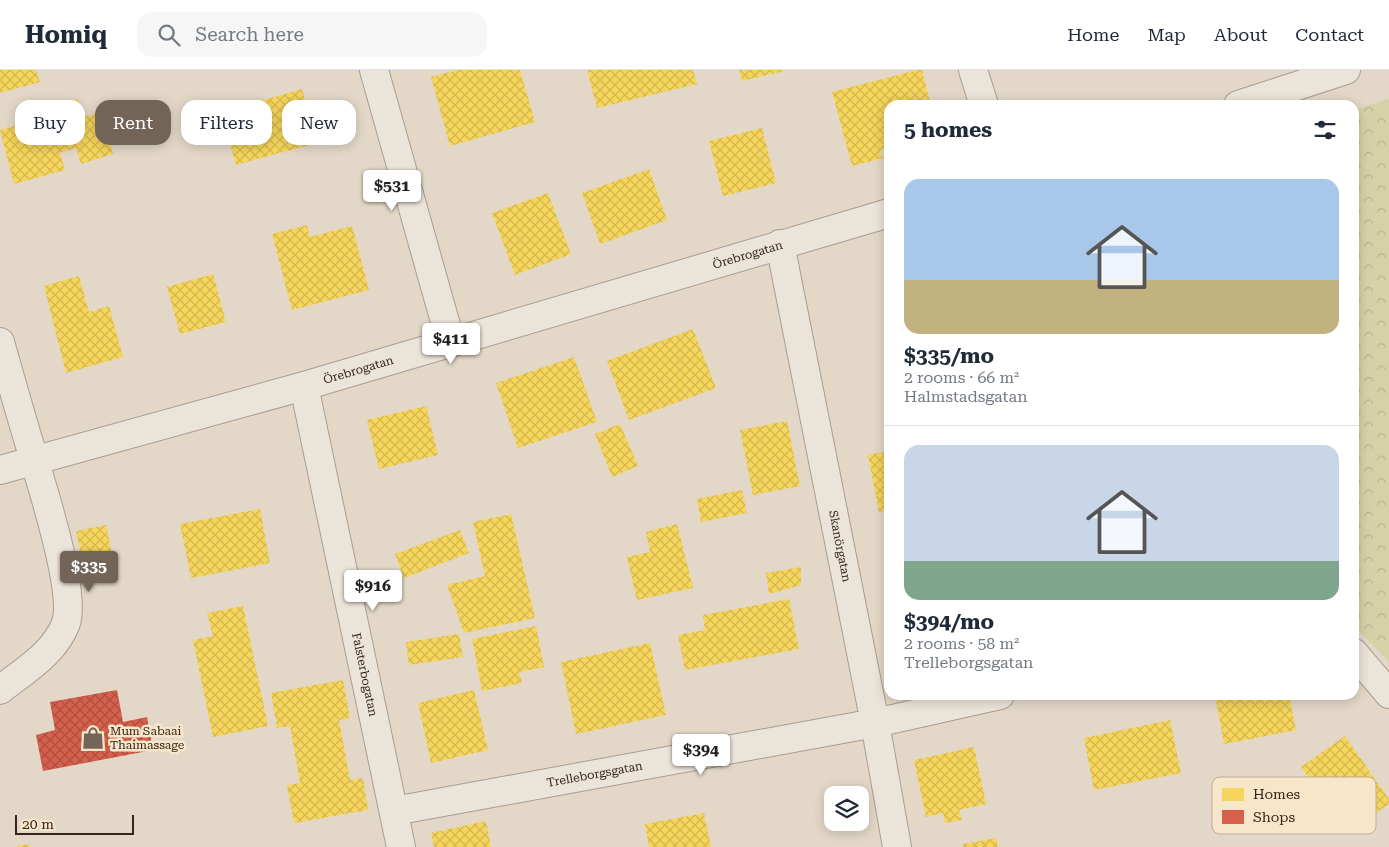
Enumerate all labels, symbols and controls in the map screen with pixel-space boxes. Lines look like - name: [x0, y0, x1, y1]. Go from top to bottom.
- search box: [137, 12, 487, 57]
- text: Homiq: [25, 21, 107, 49]
- icon: search: [155, 21, 183, 49]
- text: Search here: [195, 23, 304, 46]
- text: Home: [1067, 24, 1119, 45]
- text: Map: [1147, 24, 1186, 45]
- text: About: [1214, 24, 1267, 45]
- text: Contact: [1295, 24, 1364, 45]
- chip: Buy: [15, 100, 85, 145]
- chip: Rent: [95, 100, 171, 145]
- chip: Filters: [181, 100, 272, 145]
- chip: New: [282, 100, 356, 145]
- icon: filters: [1311, 116, 1339, 144]
- text: 5 homes: [904, 118, 992, 142]
- pin: $531: [362, 170, 422, 212]
- text: $531: [374, 176, 410, 195]
- icon: home: [1077, 212, 1167, 302]
- street label: Örebrogatan: [711, 238, 785, 272]
- pin: $411: [421, 322, 481, 365]
- text: $411: [433, 329, 469, 348]
- text: $335/mo: [904, 344, 994, 368]
- street label: Örebrogatan: [322, 353, 395, 387]
- text: 2 rooms · 66 m²: [904, 368, 1019, 387]
- text: Halmstadsgatan: [904, 387, 1027, 406]
- icon: home: [1077, 477, 1167, 567]
- street label: Skanörgatan: [826, 509, 854, 583]
- pin: $335: [59, 550, 119, 593]
- text: $335: [71, 557, 107, 576]
- pin: $916: [343, 570, 403, 612]
- text: $916: [355, 576, 391, 595]
- text: $394/mo: [904, 610, 994, 634]
- street label: Falsterbogatan: [349, 632, 380, 718]
- text: 2 rooms · 58 m²: [904, 634, 1019, 653]
- text: Trelleborgsgatan: [904, 653, 1033, 672]
- place label: Mum Sabaai Thaimassage: [110, 724, 185, 752]
- shop icon: Mum Sabaai Thaimassage: [80, 725, 106, 751]
- pin: $394: [671, 734, 731, 776]
- text: $394: [683, 740, 719, 759]
- street label: Trelleborgsgatan: [546, 759, 644, 790]
- legend: [1212, 777, 1376, 834]
- map controls: [824, 786, 869, 831]
- button: layers: [824, 786, 869, 831]
- text: Homes: [1253, 786, 1301, 802]
- text: Shops: [1253, 809, 1296, 825]
- scale bar: [15, 812, 134, 835]
- text: 20 m: [22, 816, 54, 832]

